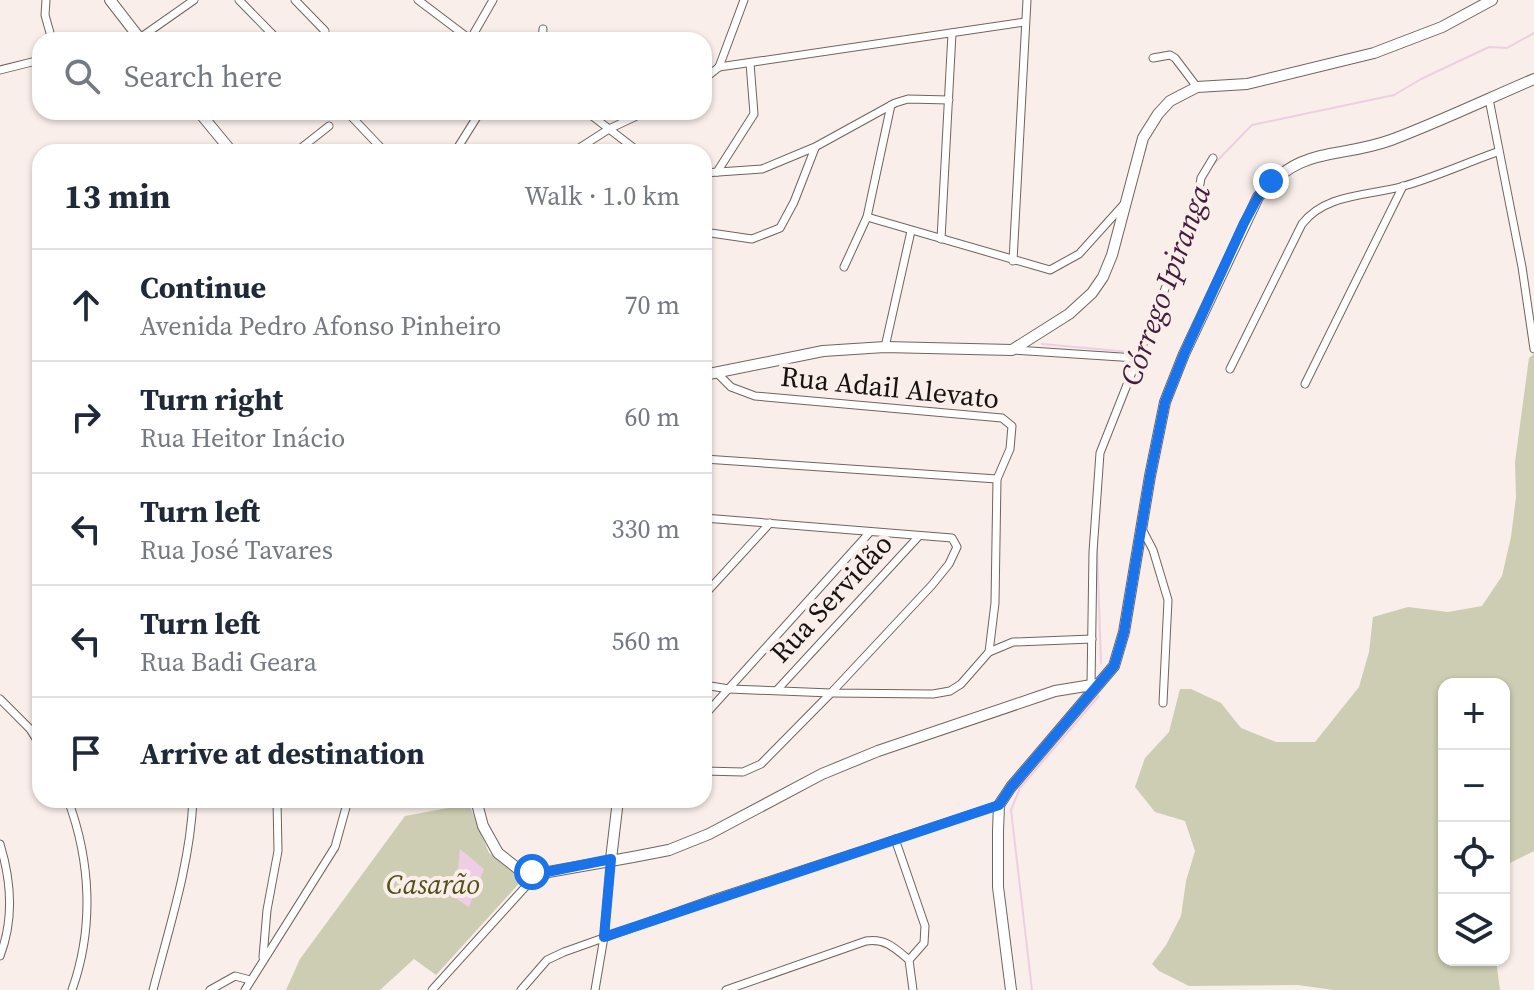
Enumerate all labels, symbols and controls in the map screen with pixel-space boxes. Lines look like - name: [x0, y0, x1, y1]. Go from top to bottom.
- search box: [32, 32, 712, 120]
- icon: search: [60, 54, 104, 98]
- text: Search here: [124, 56, 282, 97]
- route end: [1253, 163, 1289, 199]
- text: 13 min: [64, 173, 171, 219]
- text: Walk · 1.0 km: [524, 178, 680, 214]
- water label: Córrego Ipiranga: [1110, 179, 1220, 391]
- text: Continue: [140, 267, 266, 308]
- icon: ahead: [64, 283, 108, 327]
- text: 70 m: [625, 287, 680, 323]
- text: Avenida Pedro Afonso Pinheiro: [140, 308, 501, 344]
- street label: Rua Adail Alevato: [779, 357, 1001, 417]
- text: Turn right: [140, 379, 283, 420]
- icon: right: [64, 395, 108, 439]
- text: 60 m: [625, 399, 680, 435]
- text: Rua Heitor Inácio: [140, 420, 345, 456]
- text: Turn left: [140, 491, 260, 532]
- icon: left: [64, 507, 108, 551]
- text: 330 m: [612, 511, 680, 547]
- street label: Rua Servidão: [761, 525, 901, 671]
- text: Rua José Tavares: [140, 532, 333, 568]
- text: Turn left: [140, 603, 260, 644]
- icon: left: [64, 619, 108, 663]
- text: 560 m: [612, 623, 680, 659]
- text: Rua Badi Geara: [140, 644, 317, 680]
- map controls: [1438, 678, 1510, 966]
- button: +: [1438, 678, 1510, 750]
- icon: arrive: [64, 731, 108, 775]
- text: Arrive at destination: [140, 733, 425, 774]
- button: −: [1438, 750, 1510, 822]
- button: locate: [1438, 822, 1510, 894]
- route start: [514, 854, 550, 890]
- park label: Casarão: [386, 865, 480, 903]
- button: layers: [1438, 894, 1510, 966]

